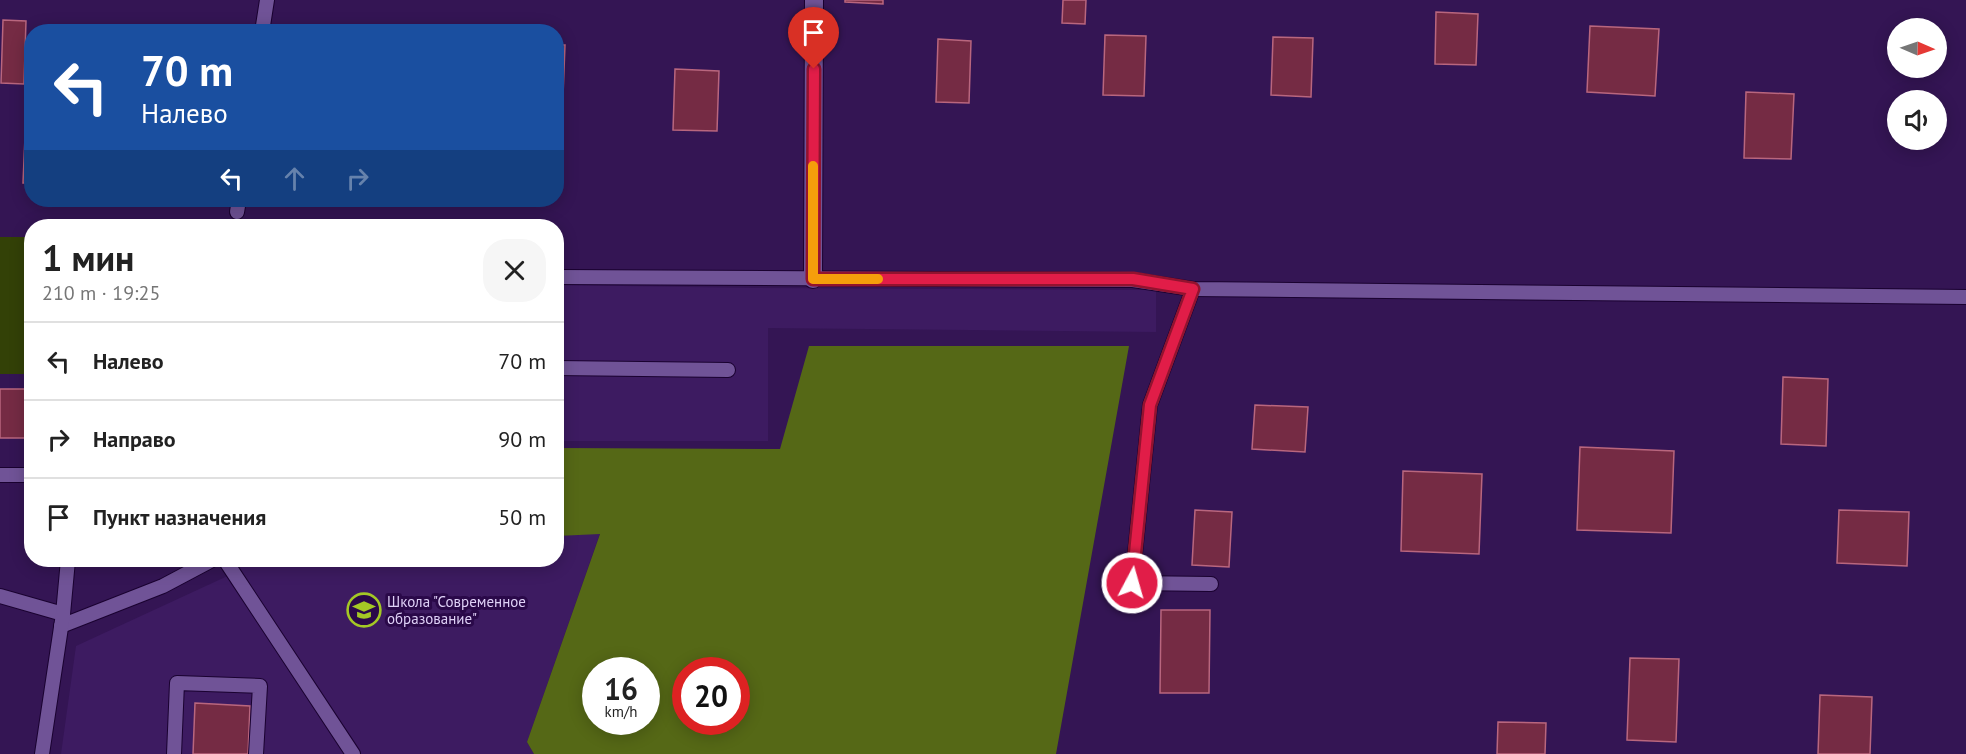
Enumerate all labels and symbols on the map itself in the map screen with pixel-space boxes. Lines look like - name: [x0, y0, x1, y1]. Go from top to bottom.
- pin: [788, 7, 839, 69]
- north arrow: [1887, 18, 1947, 78]
- position arrow: [1100, 551, 1164, 615]
- school or university icon: Школа "Современное образование": [346, 592, 382, 628]
- place label: Школа "Современное образование": [387, 592, 526, 628]
- speed limit sign: 20: [672, 657, 750, 735]

